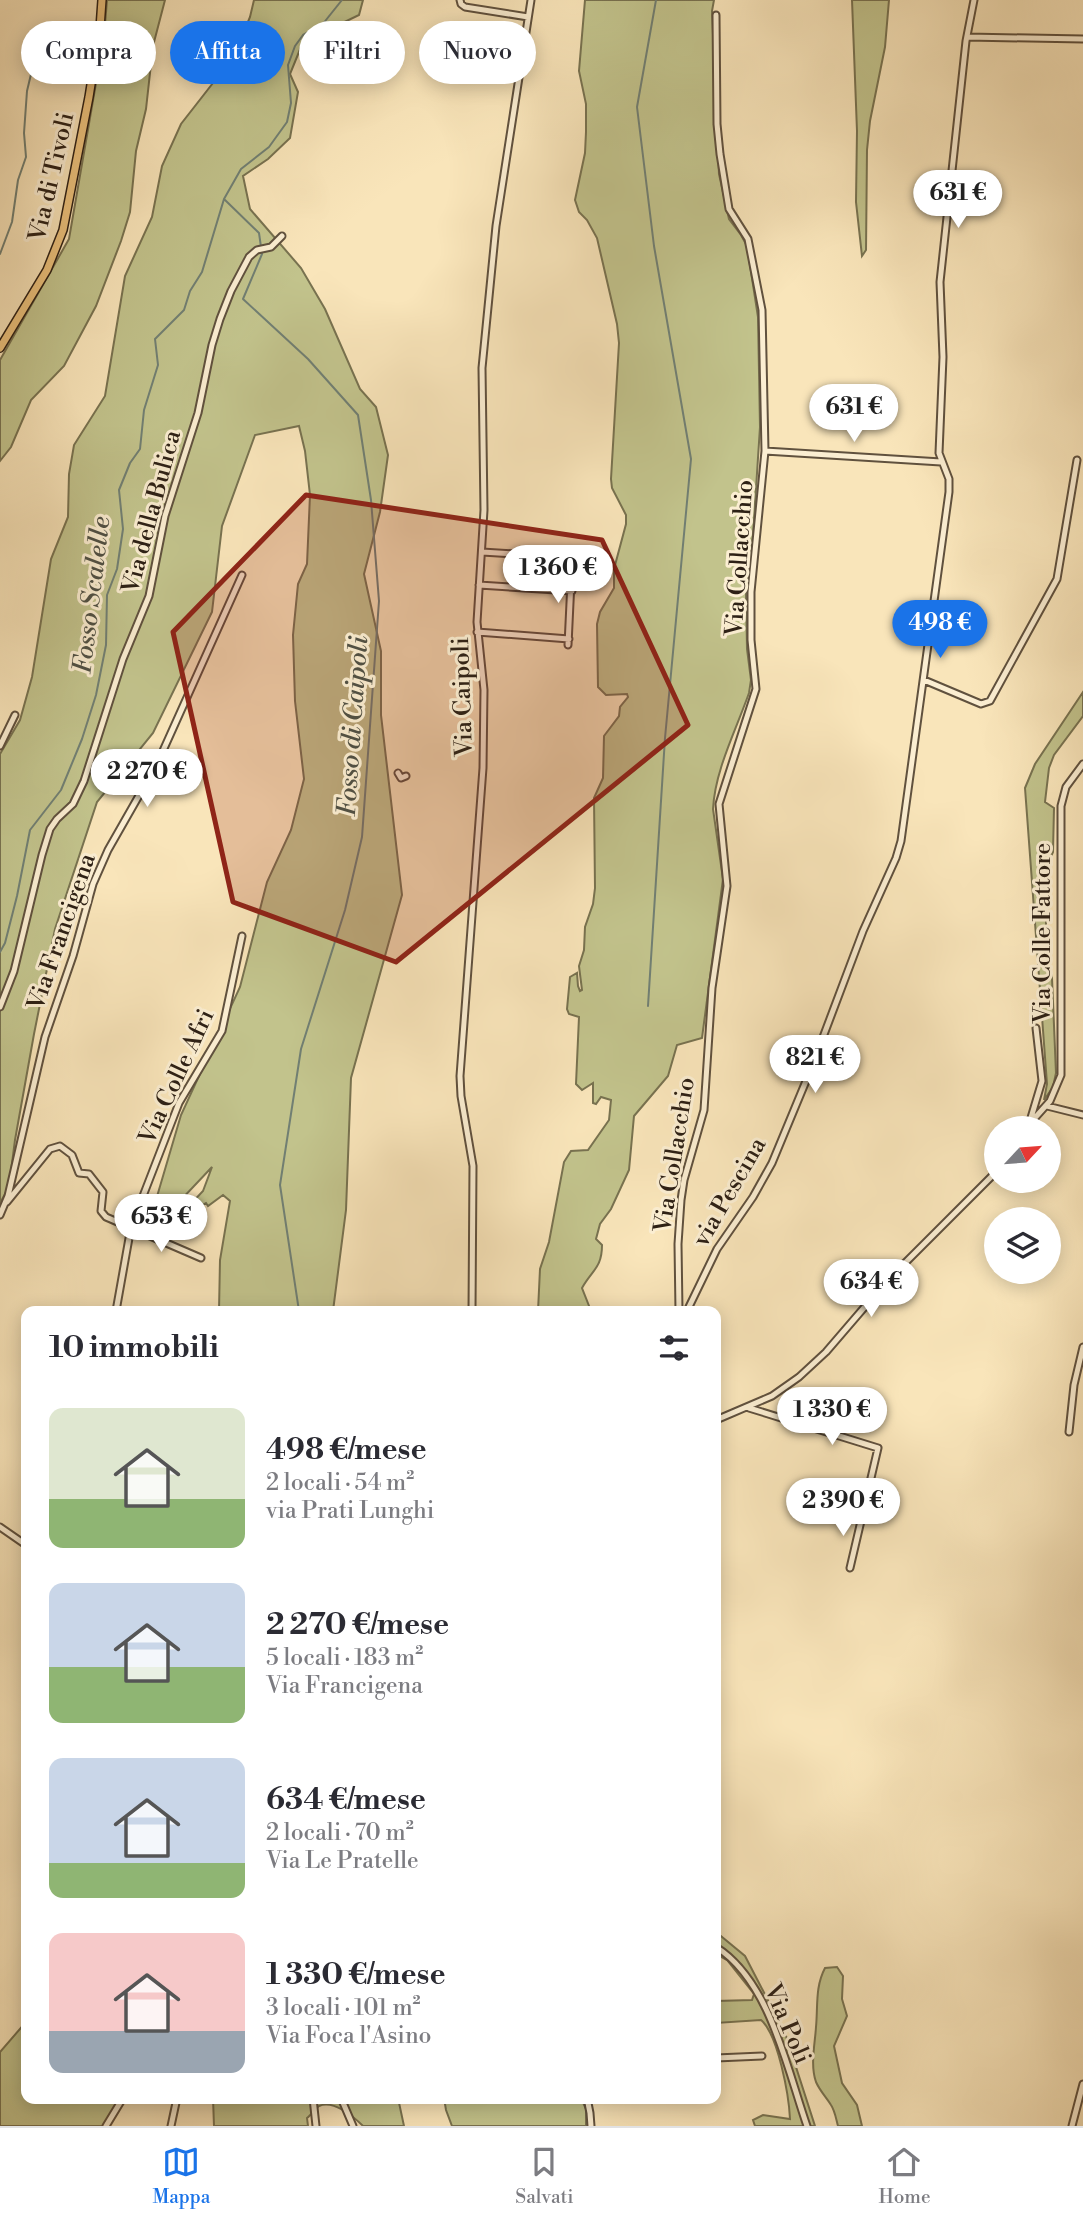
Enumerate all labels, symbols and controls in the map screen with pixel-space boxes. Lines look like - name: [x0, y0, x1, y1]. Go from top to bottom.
- chip: Compra: [21, 21, 156, 84]
- chip: Affitta: [170, 21, 285, 84]
- chip: Filtri: [299, 21, 405, 84]
- chip: Nuovo: [419, 21, 536, 84]
- street label: Via di Tivoli: [22, 109, 81, 246]
- pin: 631 €: [909, 170, 1007, 230]
- text: 631 €: [929, 179, 987, 207]
- pin: 631 €: [805, 384, 903, 444]
- text: 631 €: [825, 393, 883, 421]
- street label: Via della Bulica: [116, 426, 188, 598]
- street label: Via Collacchio: [719, 479, 760, 638]
- water label: Fosso Scalelle: [66, 515, 118, 675]
- pin: 1 360 €: [493, 546, 623, 605]
- text: 1 360 €: [519, 554, 597, 582]
- pin: 498 €: [891, 600, 989, 660]
- text: 498 €: [908, 609, 972, 637]
- water label: Fosso di Caipoli: [331, 634, 375, 817]
- street label: Via Caipoli: [446, 637, 480, 758]
- pin: 2 270 €: [82, 750, 212, 809]
- text: 2 270 €: [107, 758, 187, 786]
- street label: Via Colle Fattore: [1028, 843, 1058, 1024]
- street label: Via Francigena: [21, 849, 103, 1015]
- street label: Via Colle Afri: [132, 1004, 221, 1150]
- pin: 821 €: [766, 1036, 864, 1095]
- text: 821 €: [786, 1044, 845, 1072]
- street label: Via Collacchio: [648, 1075, 702, 1236]
- north arrow: [984, 1116, 1060, 1194]
- map controls: [984, 1116, 1061, 1284]
- street label: via Pescina: [686, 1131, 774, 1253]
- pin: 653 €: [112, 1194, 210, 1254]
- text: 653 €: [130, 1203, 192, 1231]
- button: layers: [984, 1207, 1061, 1284]
- pin: 634 €: [822, 1260, 920, 1319]
- text: 634 €: [840, 1268, 902, 1296]
- text: 10 immobili: [49, 1329, 219, 1367]
- icon: filters: [655, 1329, 693, 1367]
- pin: 1 330 €: [767, 1388, 897, 1447]
- text: 1 330 €: [793, 1396, 871, 1424]
- text: 498 €/mese: [266, 1431, 427, 1469]
- icon: home: [105, 1436, 189, 1520]
- text: 2 locali · 54 m²: [266, 1469, 414, 1497]
- pin: 2 390 €: [778, 1478, 908, 1538]
- text: 2 390 €: [802, 1487, 884, 1515]
- text: via Prati Lunghi: [266, 1497, 434, 1525]
- text: 2 270 €/mese: [266, 1606, 449, 1644]
- icon: home: [105, 1611, 189, 1695]
- text: 5 locali · 183 m²: [266, 1644, 423, 1672]
- text: Via Francigena: [266, 1672, 423, 1700]
- text: 634 €/mese: [266, 1781, 426, 1819]
- icon: home: [105, 1786, 189, 1870]
- text: 2 locali · 70 m²: [266, 1819, 414, 1847]
- text: Via Le Pratelle: [266, 1847, 419, 1875]
- text: 1 330 €/mese: [266, 1956, 446, 1994]
- icon: home: [105, 1961, 189, 2045]
- street label: Via Poli: [756, 1979, 817, 2069]
- text: 3 locali · 101 m²: [266, 1994, 421, 2022]
- text: Via Foca l'Asino: [266, 2022, 432, 2050]
- tab: Mappa: [152, 2143, 210, 2209]
- tab: Salvati: [515, 2143, 574, 2209]
- tab: Home: [878, 2143, 931, 2209]

